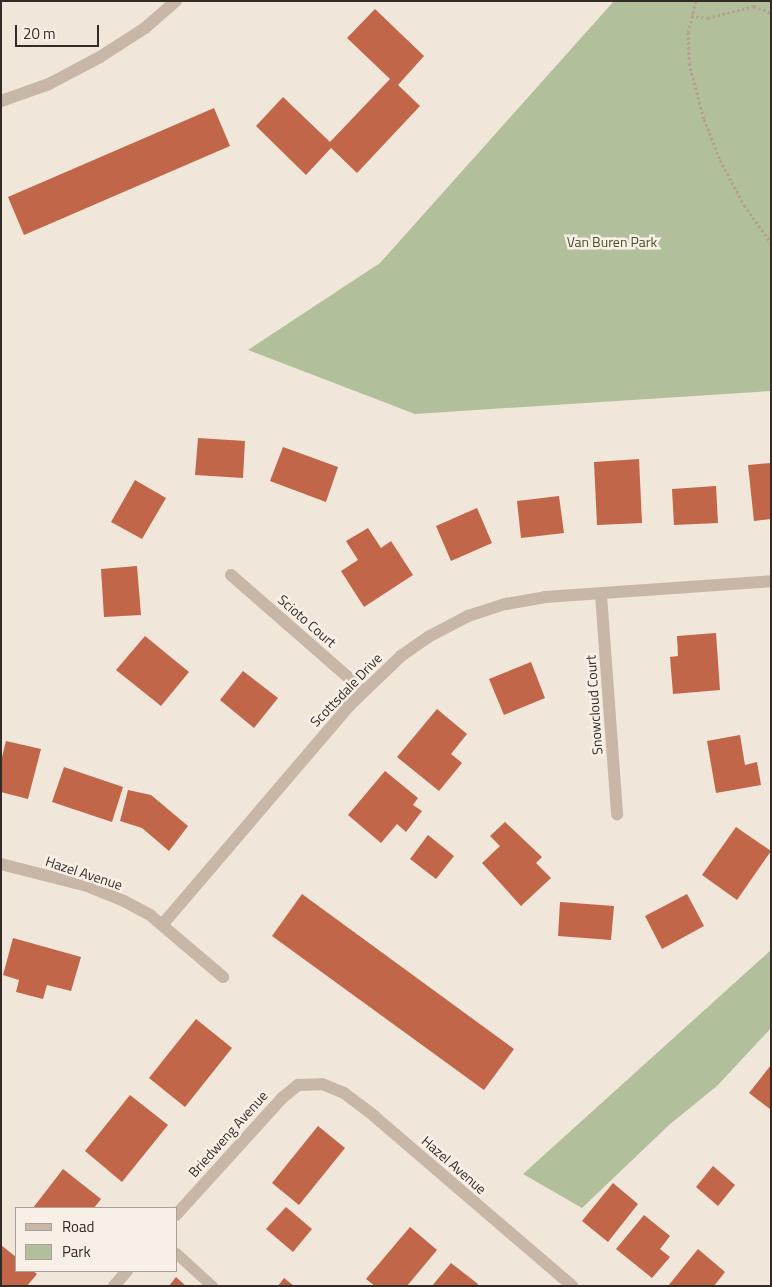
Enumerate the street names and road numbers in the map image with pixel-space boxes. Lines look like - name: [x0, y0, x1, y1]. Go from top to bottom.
- street label: Scioto Court: [274, 591, 340, 651]
- street label: Scottsdale Drive: [307, 650, 385, 730]
- street label: Snowcloud Court: [582, 655, 606, 755]
- street label: Hazel Avenue: [43, 853, 125, 893]
- street label: Briedweng Avenue: [185, 1087, 271, 1181]
- street label: Hazel Avenue: [418, 1132, 490, 1198]

